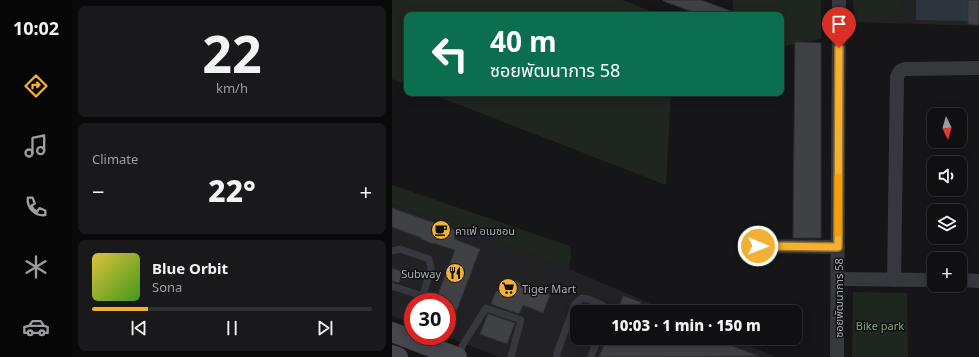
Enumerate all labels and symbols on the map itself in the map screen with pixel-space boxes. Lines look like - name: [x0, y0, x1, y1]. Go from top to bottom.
- pin: [822, 7.0, 856, 48]
- north arrow: [927, 108, 967, 148]
- cafe icon: คาเฟ่ อเมซอน: [430, 219, 452, 241]
- place label: คาเฟ่ อเมซอน: [455, 223, 515, 238]
- position arrow: [737, 225, 779, 267]
- street label: ซอยพัฒนาการ 58: [831, 258, 846, 338]
- restaurant icon: Subway: [444, 262, 466, 284]
- place label: Subway: [401, 266, 441, 281]
- supermarket icon: Tiger Mart: [497, 277, 519, 299]
- place label: Tiger Mart: [522, 281, 576, 296]
- speed limit sign: 30: [404, 293, 456, 345]
- park label: Bike park: [856, 318, 904, 333]

